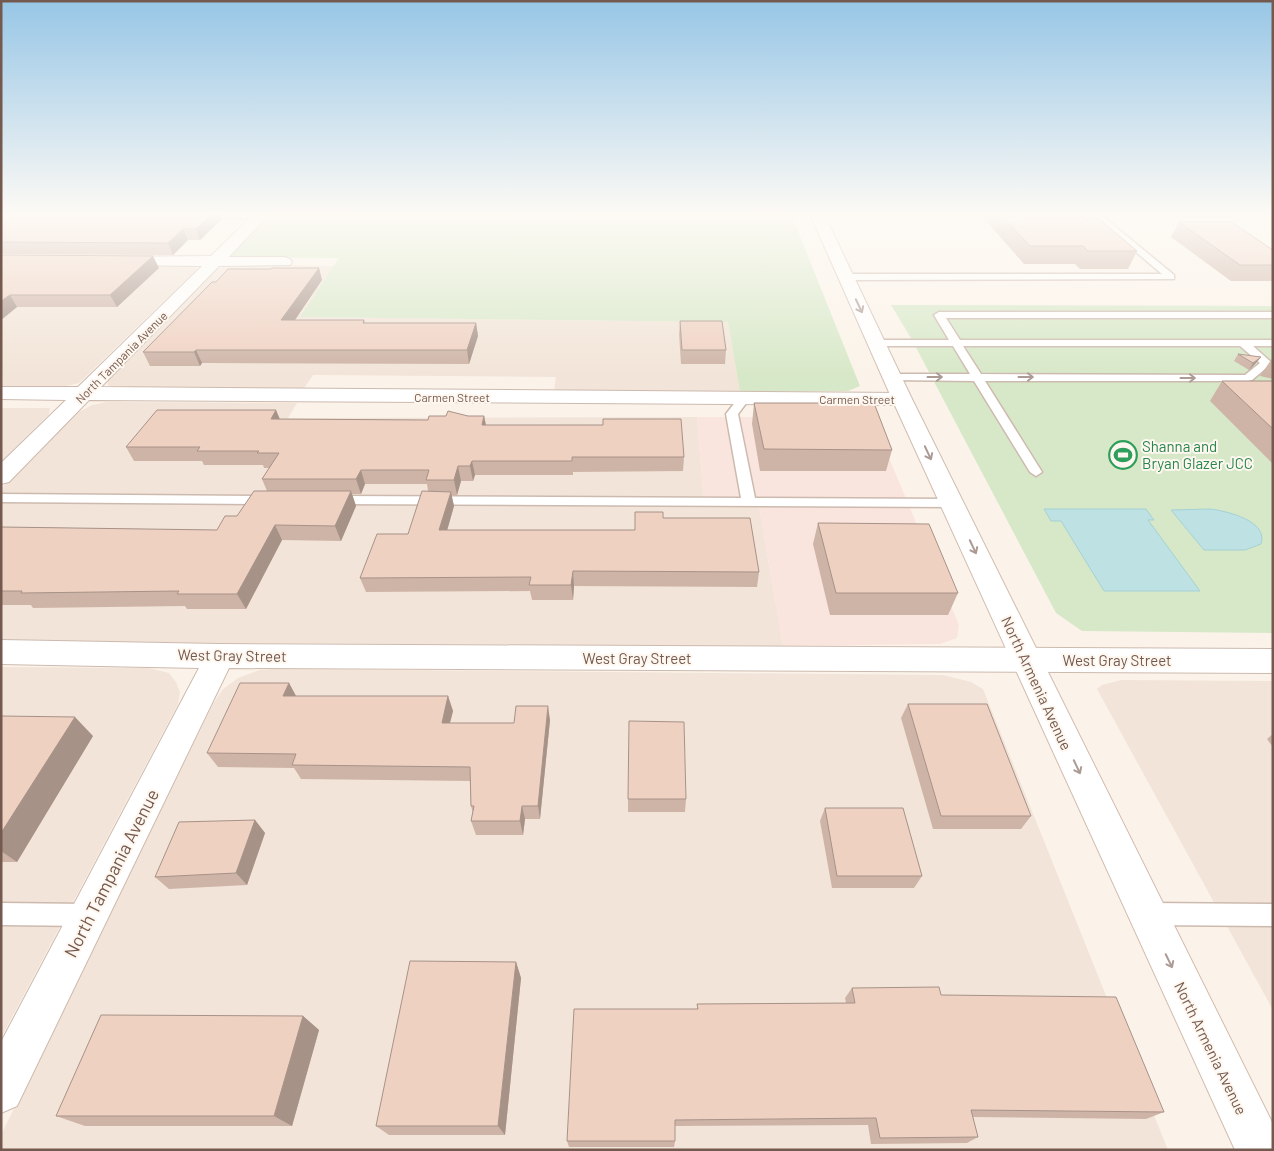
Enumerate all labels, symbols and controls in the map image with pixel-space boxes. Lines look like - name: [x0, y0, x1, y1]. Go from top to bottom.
- one-way arrow: [855, 298, 865, 313]
- street label: North Tampania Avenue: [72, 308, 170, 406]
- one-way arrow: [926, 372, 942, 382]
- one-way arrow: [1018, 372, 1034, 382]
- one-way arrow: [1180, 373, 1196, 383]
- street label: Carmen Street: [414, 390, 490, 404]
- street label: Carmen Street: [819, 392, 895, 406]
- place label: Shanna and Bryan Glazer JCC: [1142, 437, 1253, 472]
- sports icon: Shanna and Bryan Glazer JCC: [1108, 440, 1138, 470]
- one-way arrow: [924, 445, 933, 460]
- one-way arrow: [968, 539, 978, 554]
- street label: North Armenia Avenue: [998, 613, 1076, 753]
- street label: West Gray Street: [177, 645, 287, 665]
- street label: West Gray Street: [582, 649, 692, 667]
- street label: West Gray Street: [1062, 651, 1172, 669]
- one-way arrow: [1073, 759, 1082, 774]
- street label: North Tampania Avenue: [59, 785, 163, 961]
- one-way arrow: [1165, 953, 1174, 968]
- street label: North Armenia Avenue: [1171, 979, 1251, 1117]

